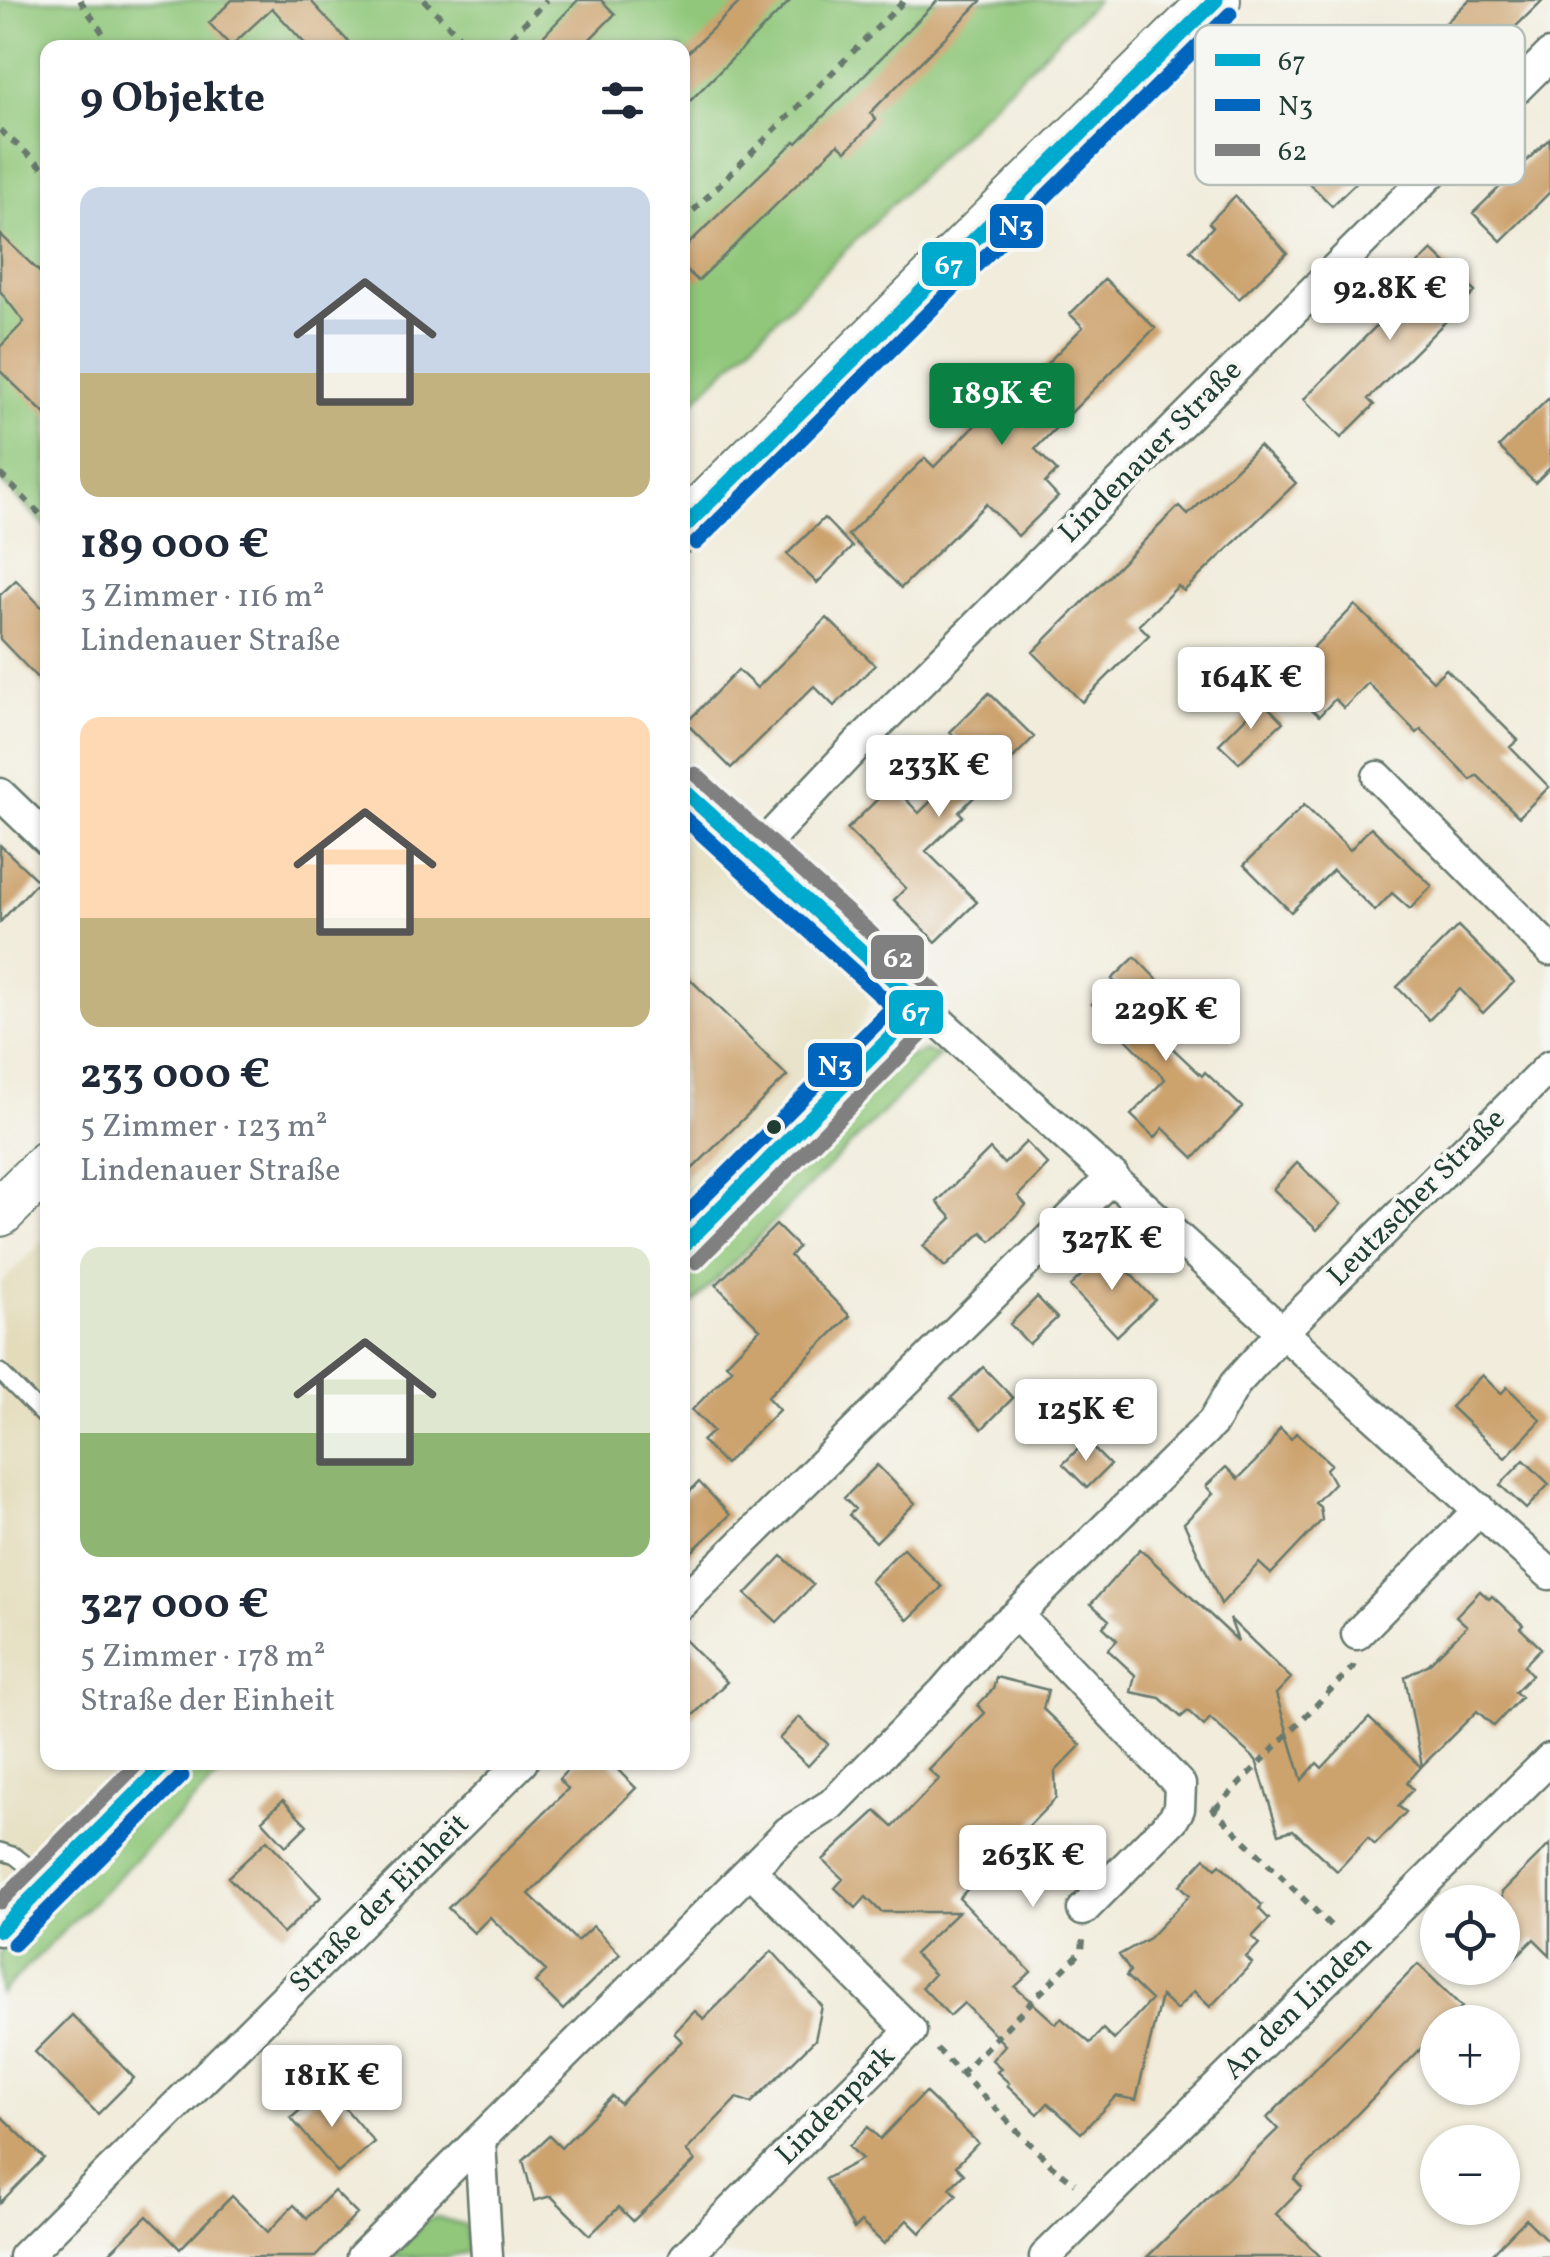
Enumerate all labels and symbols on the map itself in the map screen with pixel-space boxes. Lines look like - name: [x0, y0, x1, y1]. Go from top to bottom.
- legend: [1195, 25, 1525, 185]
- text: 67: [1278, 43, 1306, 82]
- text: N3: [1278, 88, 1313, 127]
- text: 62: [1278, 133, 1307, 172]
- line badge: N3: [988, 202, 1045, 250]
- text: N3: [999, 208, 1033, 247]
- line badge: 67: [920, 240, 978, 288]
- text: 67: [935, 247, 963, 286]
- pin: 92.8K €: [1298, 258, 1482, 343]
- street label: Lindenauer Straße: [1050, 351, 1252, 553]
- pin: 189K €: [921, 363, 1083, 448]
- pin: 164K €: [1170, 647, 1332, 732]
- pin: 233K €: [858, 735, 1020, 820]
- line badge: 62: [869, 933, 926, 981]
- text: 62: [883, 940, 913, 979]
- pin: 229K €: [1085, 979, 1247, 1064]
- line badge: 67: [887, 988, 945, 1036]
- text: 67: [902, 994, 930, 1033]
- line badge: N3: [806, 1041, 864, 1089]
- text: N3: [818, 1048, 852, 1087]
- street label: Leutzscher Straße: [1319, 1100, 1515, 1296]
- unlabelled marker: [764, 1117, 784, 1137]
- pin: 327K €: [1031, 1208, 1193, 1293]
- pin: 125K €: [1005, 1379, 1167, 1464]
- street label: Straße der Einheit: [281, 1805, 479, 2003]
- pin: 263K €: [952, 1825, 1114, 1910]
- street label: An den Linden: [1214, 1926, 1382, 2090]
- street label: Lindenpark: [767, 2037, 905, 2175]
- pin: 181K €: [251, 2045, 413, 2130]

